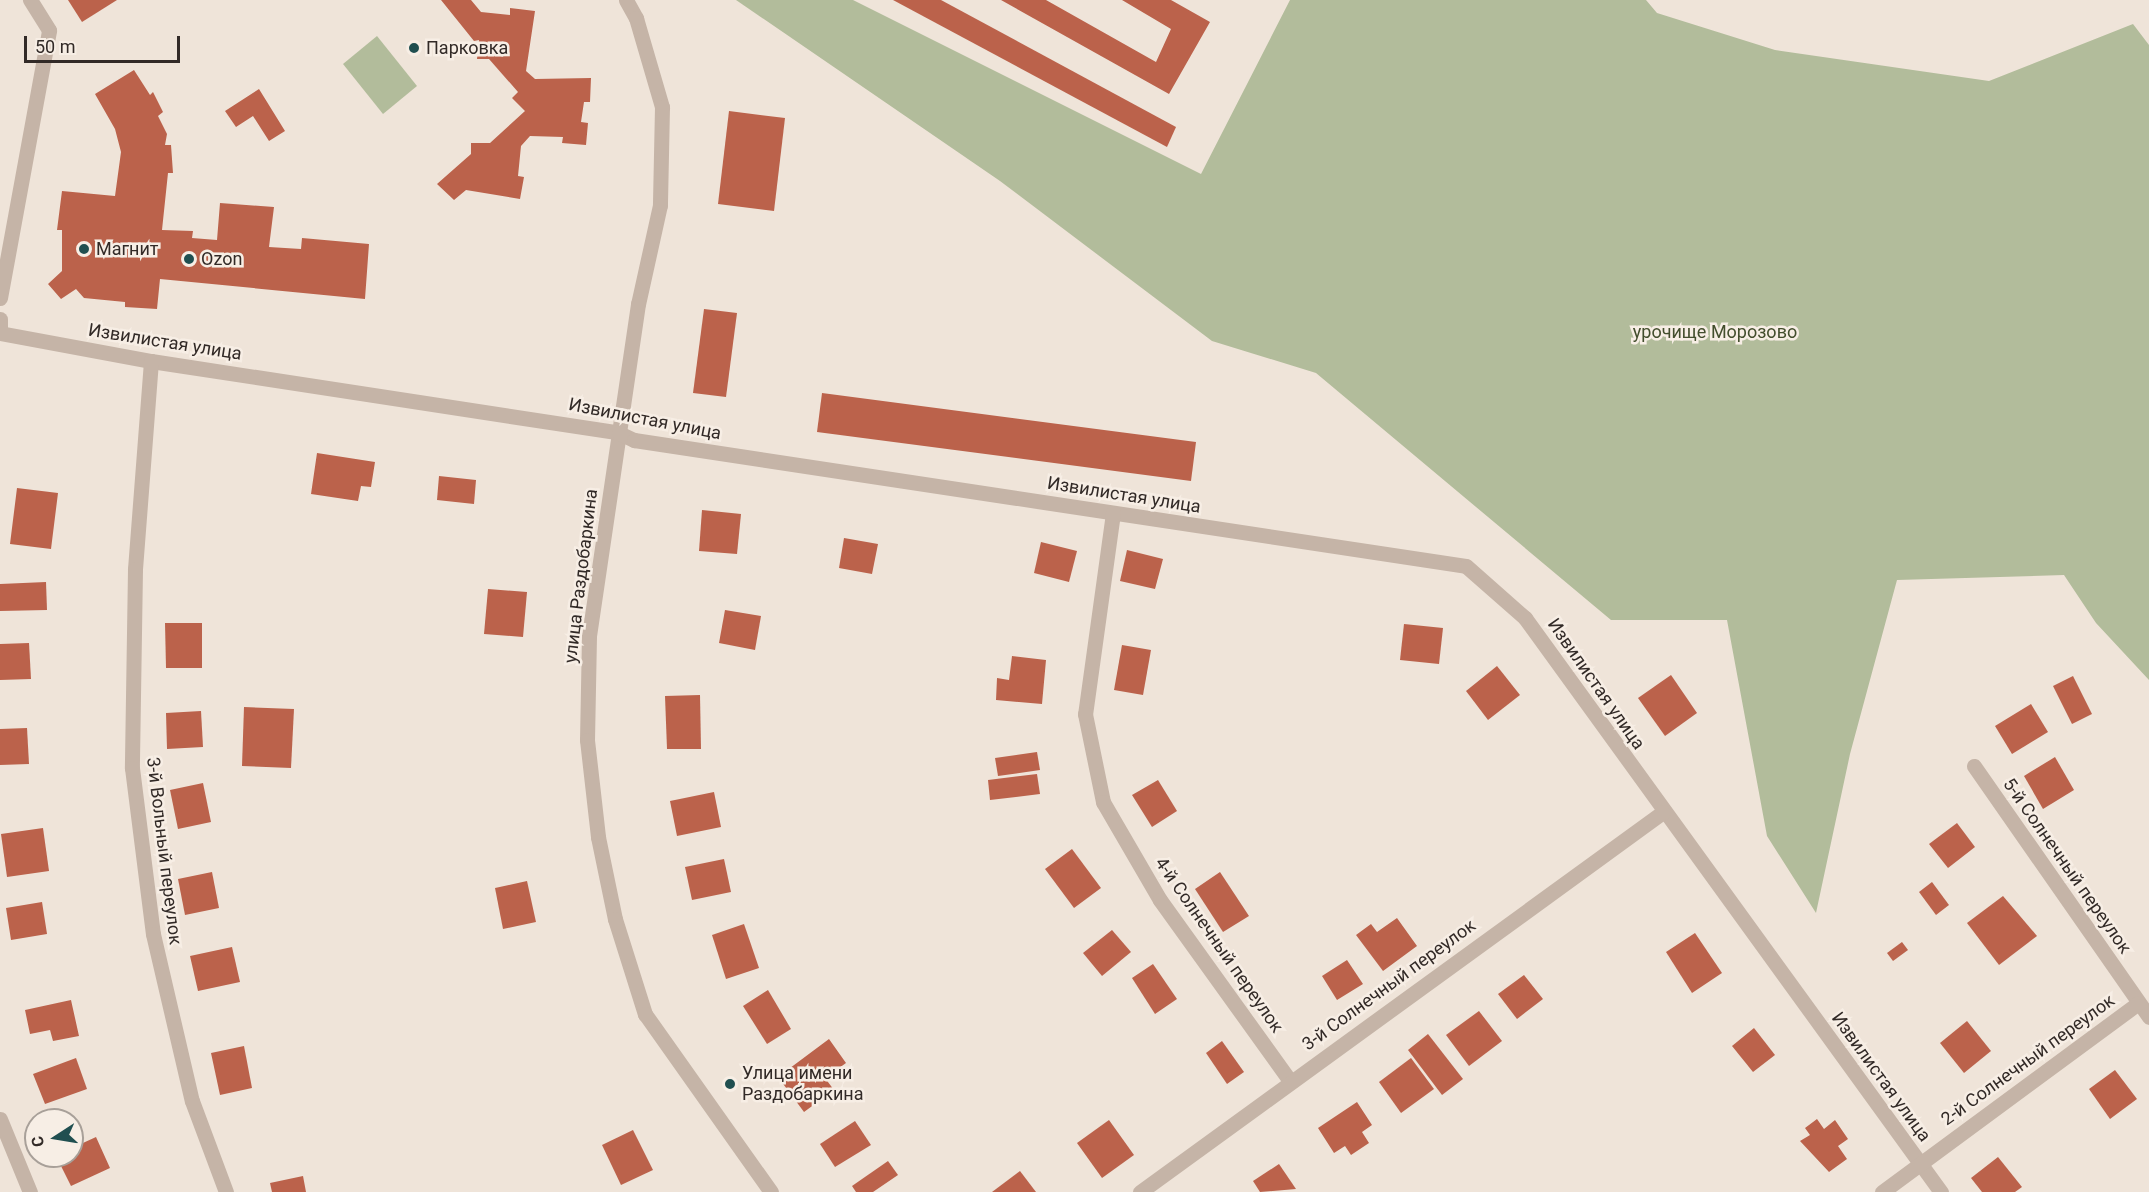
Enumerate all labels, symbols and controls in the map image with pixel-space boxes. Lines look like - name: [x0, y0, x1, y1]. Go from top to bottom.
- scale bar: [27, 24, 183, 62]
- text: 50 m: [35, 36, 75, 57]
- place label: Парковка: [426, 37, 508, 59]
- marker: Парковка: [407, 41, 421, 55]
- place label: Магнит: [96, 238, 158, 260]
- marker: Магнит: [77, 242, 91, 256]
- place label: Ozon: [201, 248, 242, 270]
- marker: Ozon: [182, 252, 196, 266]
- street label: Извилистая улица: [87, 319, 243, 365]
- park label: урочище Морозово: [1633, 321, 1797, 343]
- street label: Извилистая улица: [567, 394, 723, 444]
- street label: Извилистая улица: [1046, 472, 1202, 518]
- street label: улица Раздобаркина: [560, 488, 602, 664]
- street label: Извилистая улица: [1543, 614, 1649, 754]
- street label: 3-й Вольный переулок: [142, 756, 186, 946]
- street label: 5-й Солнечный переулок: [1998, 774, 2136, 958]
- street label: 4-й Солнечный переулок: [1150, 853, 1288, 1037]
- street label: 3-й Солнечный переулок: [1298, 915, 1480, 1055]
- street label: 2-й Солнечный переулок: [1937, 990, 2119, 1130]
- street label: Извилистая улица: [1827, 1008, 1935, 1146]
- place label: Улица имени Раздобаркина: [742, 1063, 863, 1106]
- marker: Улица имени Раздобаркина: [723, 1077, 737, 1091]
- north arrow: [24, 1108, 84, 1168]
- text: С: [27, 1134, 48, 1149]

